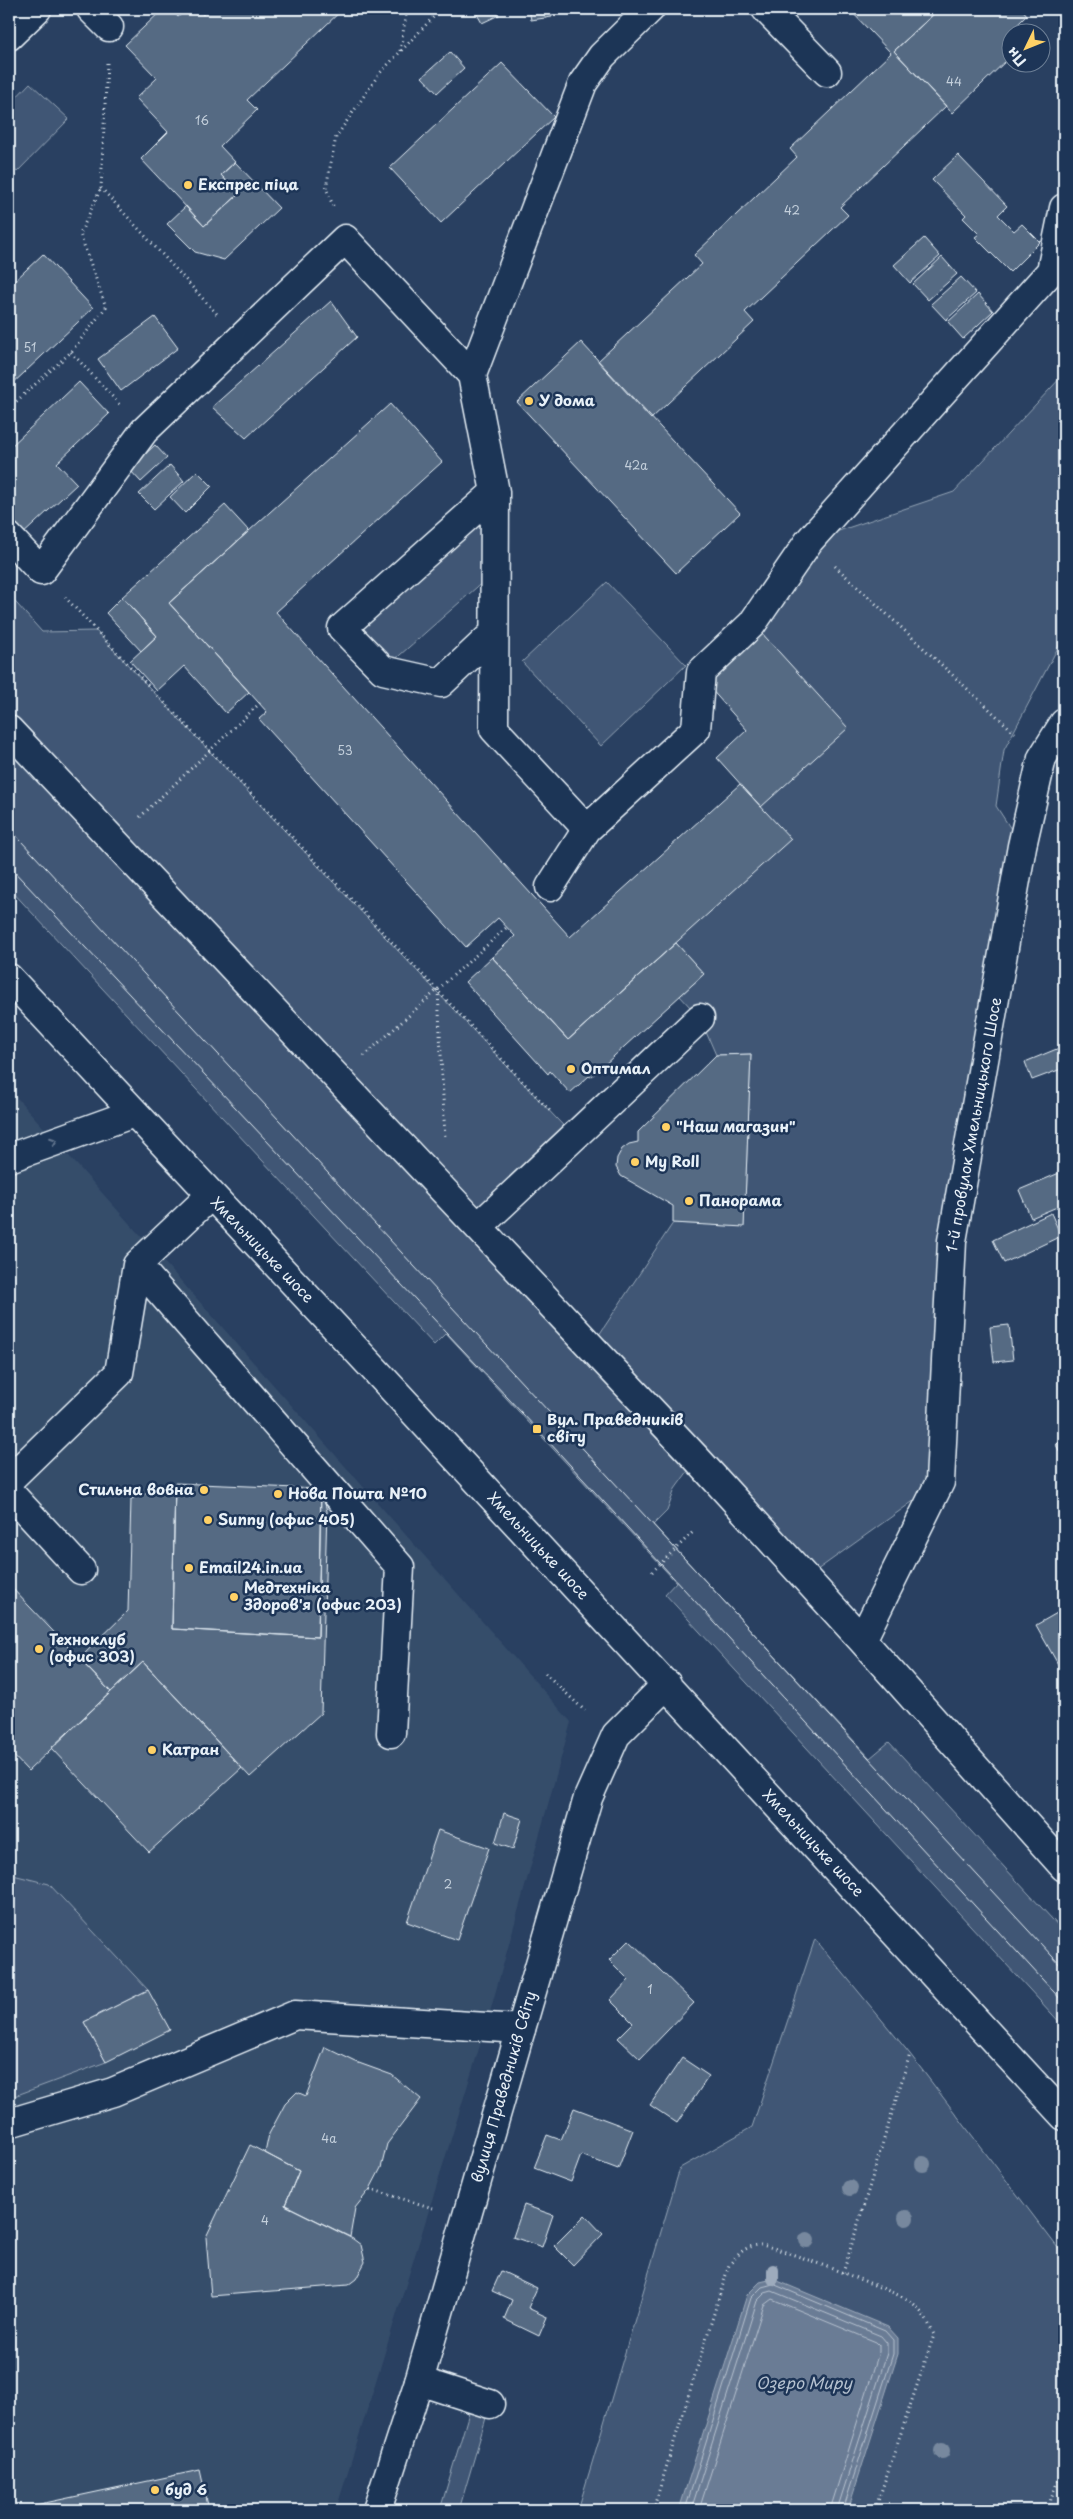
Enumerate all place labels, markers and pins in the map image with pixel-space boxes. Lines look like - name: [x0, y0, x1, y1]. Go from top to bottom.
- place label: Експрес піца: [198, 172, 300, 195]
- marker: Експрес піца: [182, 179, 194, 191]
- place label: У дома: [538, 388, 596, 411]
- marker: У дома: [523, 395, 535, 407]
- place label: Оптимал: [581, 1056, 651, 1079]
- marker: Оптимал: [565, 1063, 577, 1075]
- place label: "Наш магазин": [676, 1114, 796, 1137]
- marker: "Наш магазин": [660, 1121, 672, 1133]
- place label: My Roll: [645, 1149, 699, 1172]
- marker: My Roll: [629, 1156, 641, 1168]
- place label: Панорама: [699, 1188, 783, 1211]
- marker: Панорама: [683, 1195, 695, 1207]
- place label: Вул. Праведників світу: [547, 1407, 684, 1447]
- marker: Вул. Праведників світу: [531, 1423, 543, 1435]
- place label: Стильна вовна: [78, 1477, 194, 1500]
- place label: Нова Пошта №10: [288, 1481, 427, 1504]
- marker: Стильна вовна: [198, 1484, 210, 1496]
- marker: Нова Пошта №10: [272, 1488, 284, 1500]
- place label: Sunny (офис 405): [218, 1507, 355, 1530]
- marker: Sunny (офис 405): [202, 1514, 214, 1526]
- place label: Email24.in.ua: [199, 1555, 303, 1578]
- marker: Email24.in.ua: [183, 1562, 195, 1574]
- place label: Медтехніка Здоров'я (офис 203): [243, 1575, 402, 1615]
- marker: Медтехніка Здоров'я (офис 203): [228, 1591, 240, 1603]
- place label: Техноклуб (офис 303): [49, 1627, 135, 1667]
- marker: Техноклуб (офис 303): [33, 1643, 45, 1655]
- place label: Катран: [162, 1737, 220, 1760]
- marker: Катран: [146, 1744, 158, 1756]
- place label: буд 6: [165, 2477, 208, 2500]
- marker: буд 6: [149, 2484, 161, 2496]

